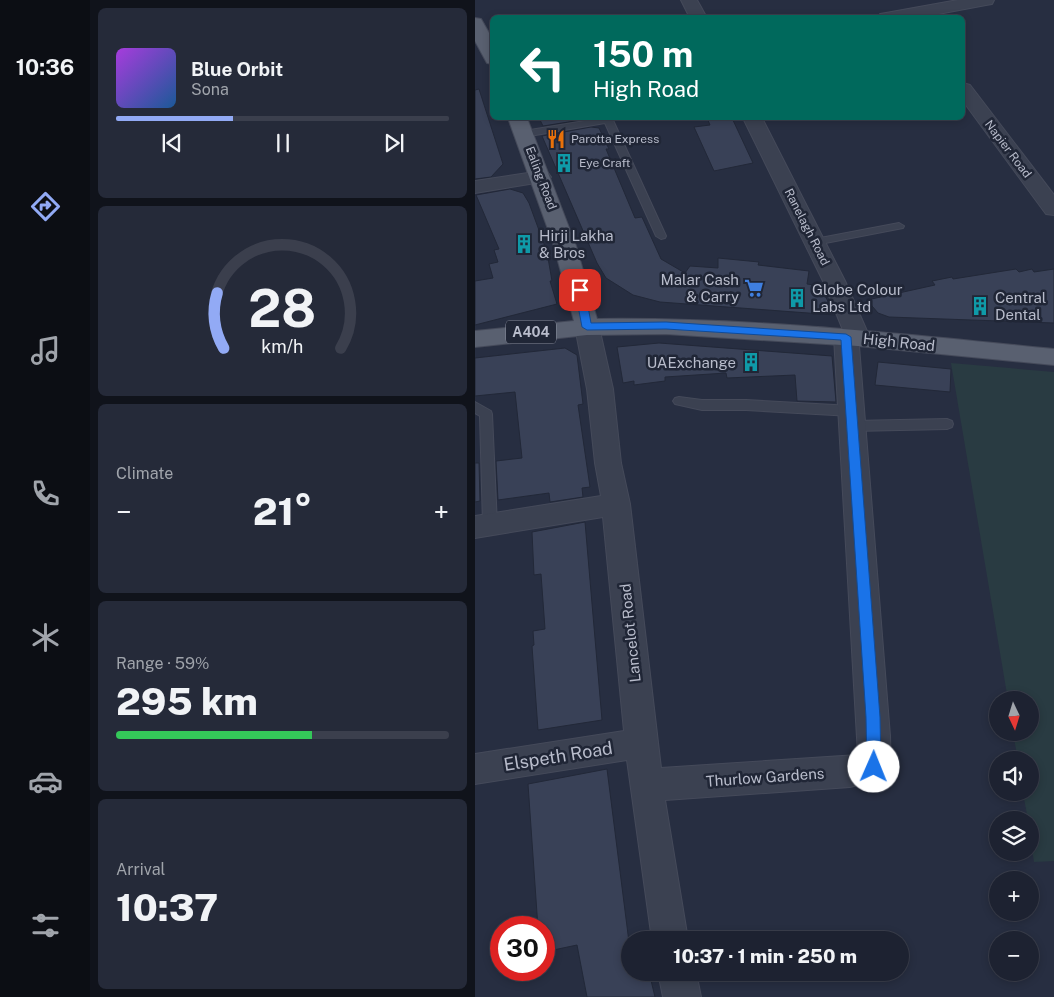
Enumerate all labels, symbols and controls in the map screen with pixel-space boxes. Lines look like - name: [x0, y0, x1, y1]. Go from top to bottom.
- text: 150 m: [593, 34, 693, 75]
- icon: left: [510, 35, 575, 100]
- text: 10:36: [16, 54, 74, 80]
- text: Blue Orbit: [191, 58, 283, 80]
- text: High Road: [593, 76, 699, 102]
- text: Sona: [191, 80, 229, 99]
- street label: Napier Road: [982, 117, 1034, 181]
- restaurant icon: Parotta Express: [545, 128, 567, 150]
- icon: previous: [158, 129, 186, 157]
- icon: pause: [269, 129, 297, 157]
- icon: next: [380, 129, 408, 157]
- place label: Parotta Express: [571, 132, 659, 146]
- street label: Ealing Road: [523, 145, 559, 211]
- building icon: Eye Craft: [553, 152, 575, 174]
- place label: Eye Craft: [579, 156, 631, 170]
- street label: Ranelagh Road: [782, 186, 832, 268]
- icon: directions: [28, 189, 63, 224]
- place label: Hirji Lakha & Bros: [539, 227, 614, 261]
- building icon: Hirji Lakha & Bros: [513, 233, 535, 255]
- pin: [559, 269, 601, 311]
- place label: Malar Cash & Carry: [661, 271, 739, 305]
- icon: arrive: [566, 276, 594, 304]
- supermarket icon: Malar Cash & Carry: [743, 277, 765, 299]
- text: 28: [249, 278, 316, 339]
- place label: Globe Colour Labs Ltd: [812, 281, 903, 315]
- building icon: Globe Colour Labs Ltd: [786, 287, 808, 309]
- place label: Central Dental: [995, 289, 1046, 323]
- building icon: Central Dental: [969, 295, 991, 317]
- road number: A404: [506, 321, 556, 344]
- street label: High Road: [862, 330, 936, 354]
- icon: music: [28, 333, 63, 368]
- text: km/h: [261, 336, 304, 357]
- building icon: UAExchange: [740, 351, 762, 373]
- place label: UAExchange: [647, 354, 736, 371]
- text: Climate: [116, 464, 173, 483]
- icon: phone: [28, 476, 63, 511]
- text: 21°: [253, 489, 312, 534]
- text: −: [116, 495, 132, 528]
- text: +: [433, 495, 449, 528]
- street label: Lancelot Road: [616, 583, 644, 683]
- icon: climate: [28, 620, 63, 655]
- text: Range · 59%: [116, 654, 209, 673]
- text: 295 km: [116, 679, 258, 724]
- north arrow: [989, 691, 1039, 741]
- map controls: [989, 691, 1039, 981]
- street label: Elspeth Road: [502, 737, 614, 775]
- position arrow: [847, 740, 899, 792]
- button: sound: [989, 751, 1039, 801]
- icon: car: [28, 764, 63, 799]
- street label: Thurlow Gardens: [705, 764, 825, 790]
- button: layers: [989, 811, 1039, 861]
- text: Arrival: [116, 860, 165, 879]
- button: +: [989, 871, 1039, 921]
- text: 10:37: [116, 885, 218, 930]
- icon: filters: [28, 908, 63, 943]
- speed limit sign: 30: [490, 916, 555, 981]
- button: −: [989, 931, 1039, 981]
- text: 10:37 · 1 min · 250 m: [673, 945, 857, 967]

